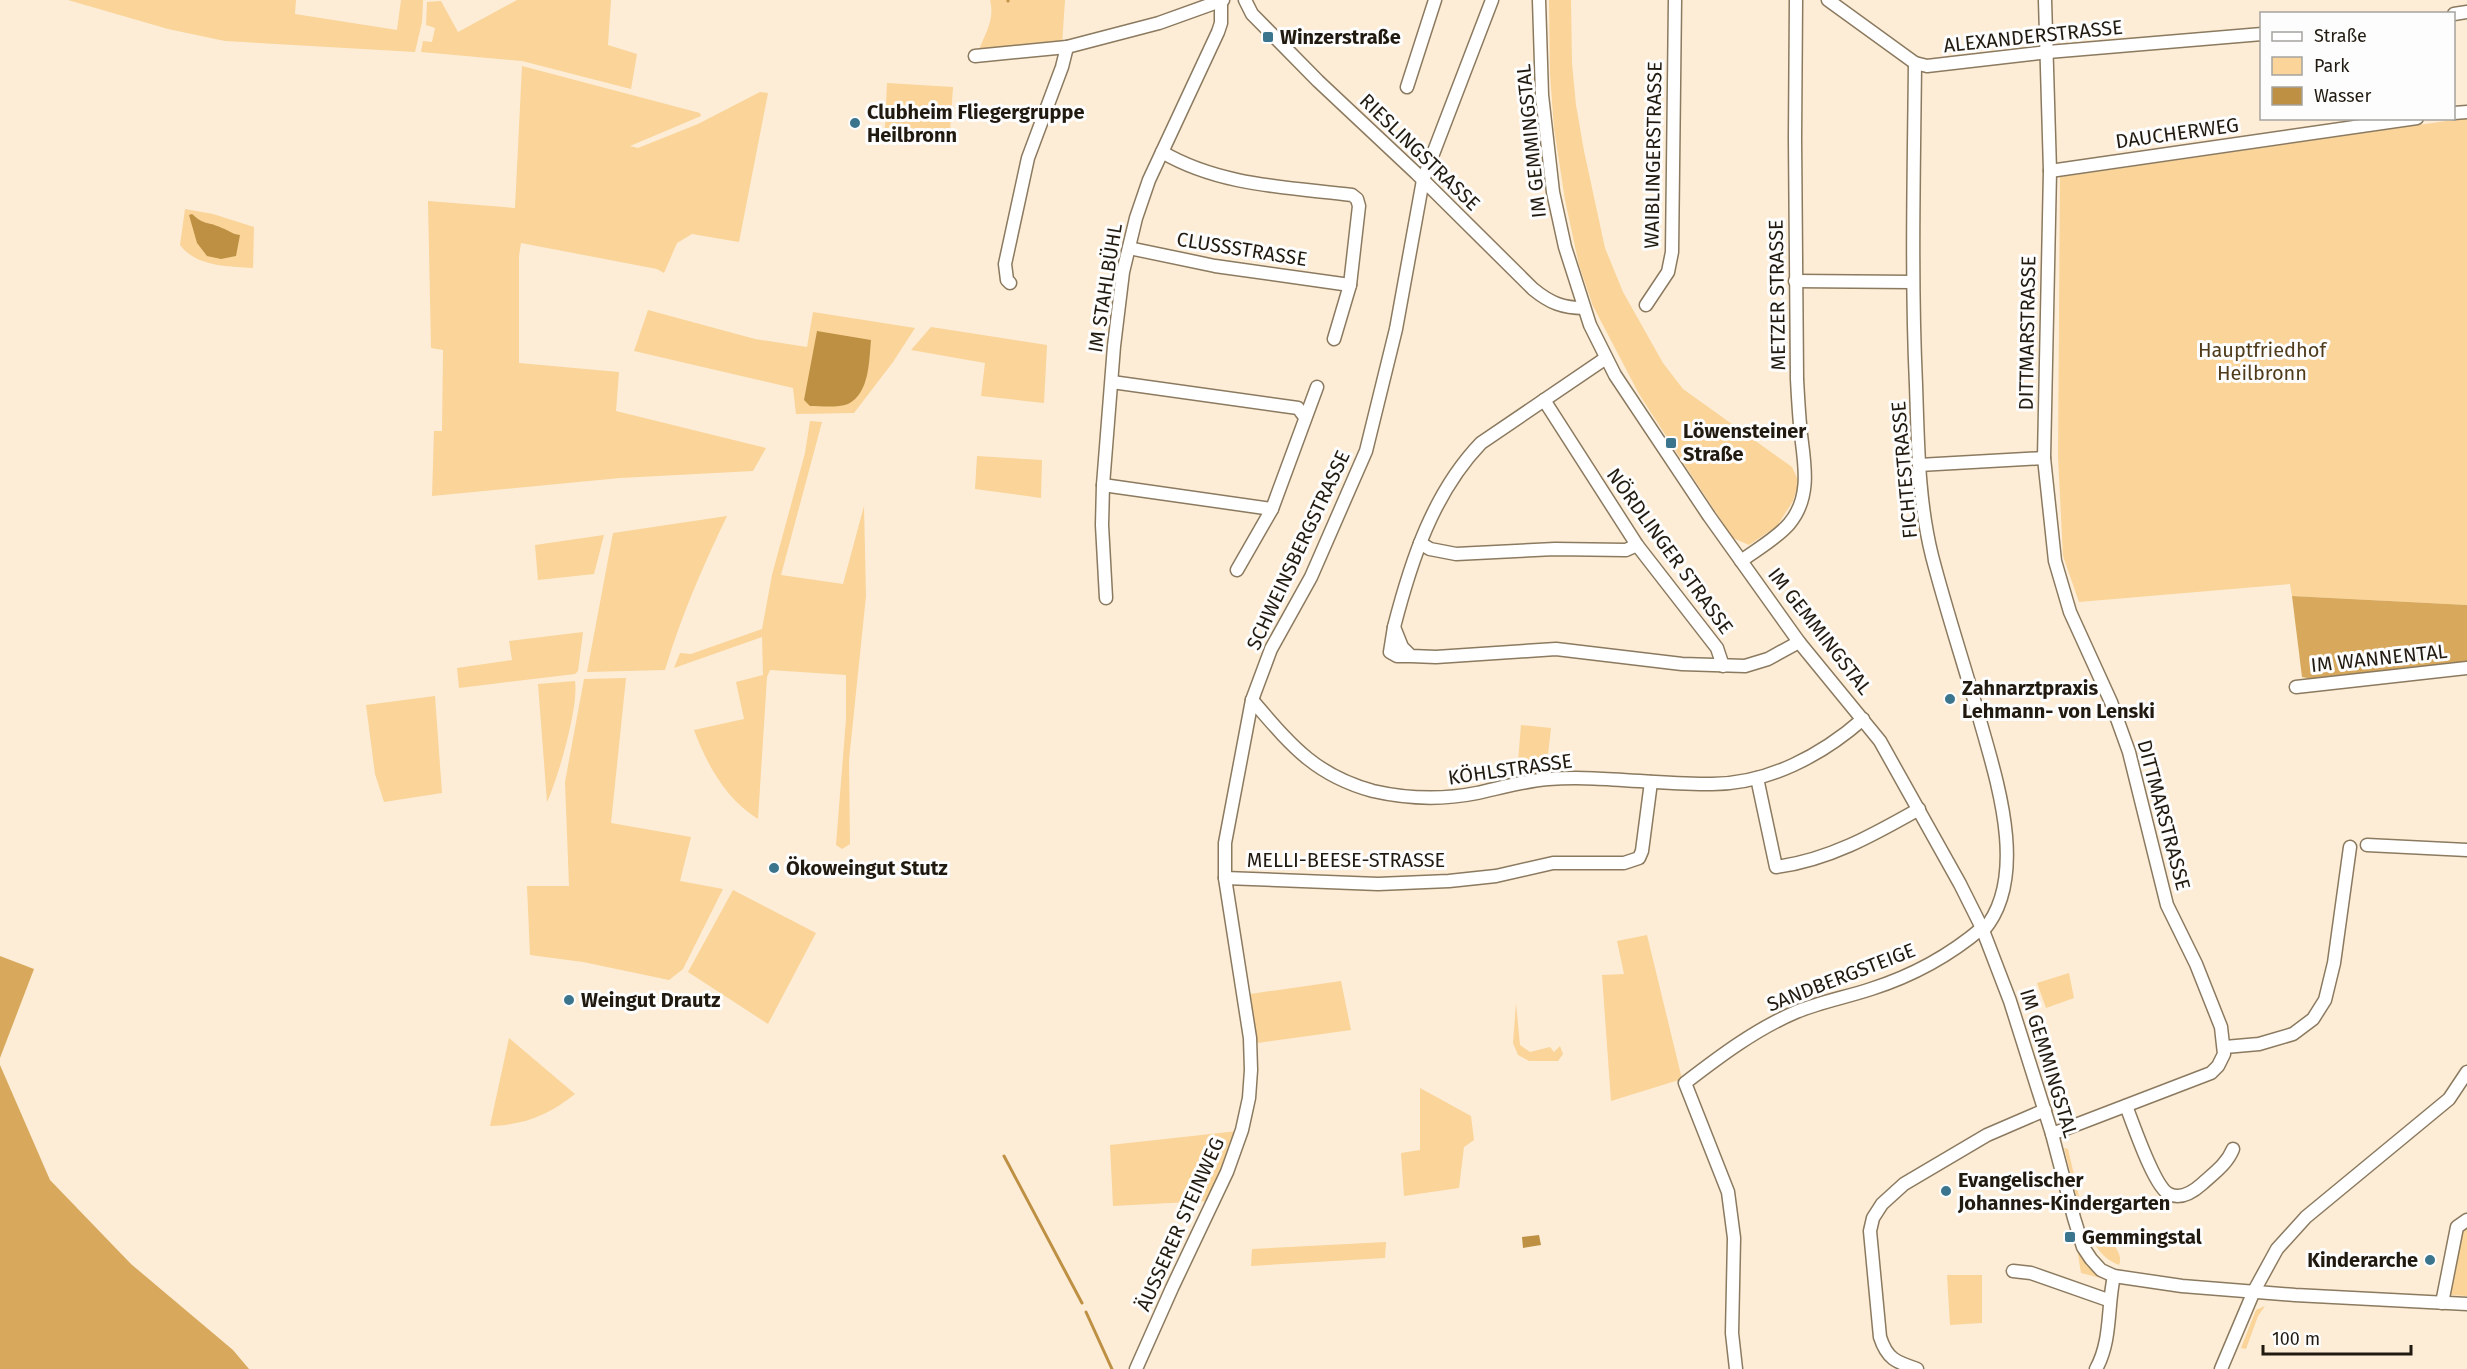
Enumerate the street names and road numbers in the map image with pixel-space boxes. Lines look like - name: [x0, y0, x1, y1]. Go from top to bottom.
- street label: ALEXANDERSTRASSE: [1942, 15, 2124, 57]
- street label: WAIBLINGERSTRASSE: [1639, 61, 1667, 249]
- street label: IM GEMMINGSTAL: [1511, 63, 1551, 219]
- street label: RIESLINGSTRASSE: [1355, 88, 1485, 216]
- street label: DAUCHERWEG: [2114, 112, 2240, 154]
- street label: METZER STRASSE: [1764, 219, 1790, 371]
- street label: IM STAHLBÜHL: [1083, 222, 1127, 354]
- street label: CLUSSSTRASSE: [1175, 227, 1309, 271]
- street label: DITTMARSTRASSE: [2014, 255, 2040, 411]
- street label: FICHTESTRASSE: [1886, 400, 1922, 540]
- street label: SCHWEINSBERGSTRASSE: [1241, 446, 1355, 654]
- street label: NÖRDLINGER STRASSE: [1602, 463, 1738, 639]
- street label: IM GEMMINGSTAL: [1763, 563, 1877, 699]
- street label: IM WANNENTAL: [2310, 639, 2449, 677]
- street label: DITTMARSTRASSE: [2132, 737, 2196, 893]
- street label: KÖHLSTRASSE: [1446, 748, 1574, 790]
- street label: MELLI-BEESE-STRASSE: [1247, 848, 1445, 872]
- street label: SANDBERGSTEIGE: [1763, 938, 1919, 1016]
- street label: IM GEMMINGSTAL: [2015, 986, 2083, 1140]
- street label: ÄUSSERER STEINWEG: [1131, 1133, 1229, 1315]

